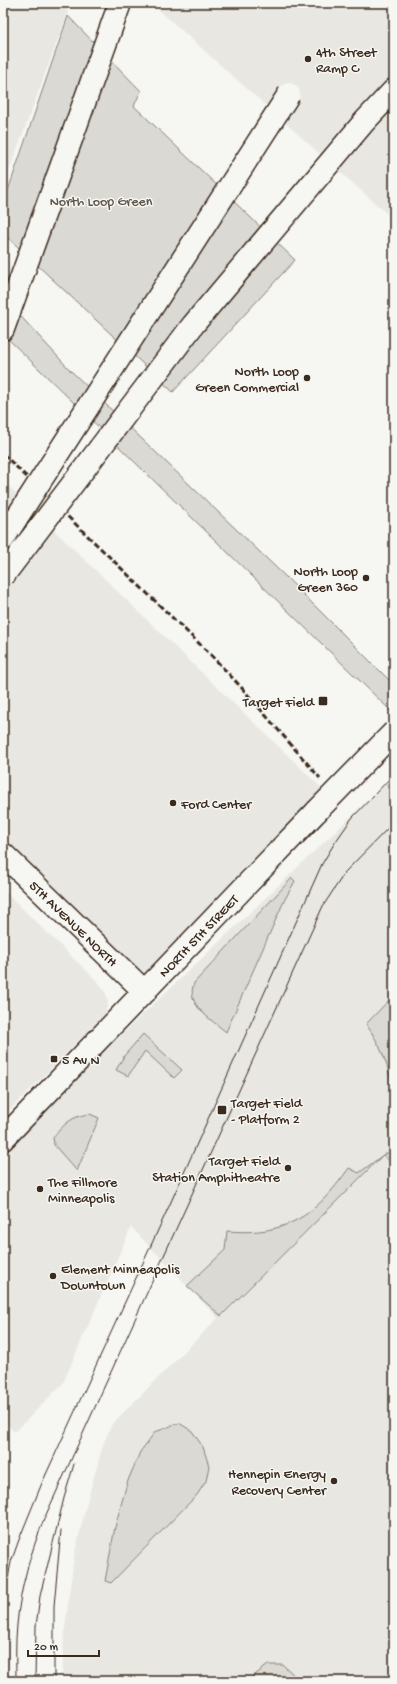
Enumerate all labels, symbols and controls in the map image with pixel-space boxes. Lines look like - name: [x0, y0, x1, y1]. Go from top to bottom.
- place label: 4th Street Ramp C: [316, 45, 378, 78]
- marker: 4th Street Ramp C: [303, 54, 313, 64]
- park label: North Loop Green: [50, 194, 153, 211]
- place label: North Loop Green Commercial: [195, 364, 299, 397]
- marker: North Loop Green Commercial: [302, 373, 312, 383]
- place label: North Loop Green 360: [294, 564, 358, 597]
- marker: North Loop Green 360: [361, 573, 371, 583]
- place label: Target Field: [242, 695, 316, 712]
- marker: Target Field: [317, 695, 329, 707]
- place label: Ford Center: [180, 797, 252, 814]
- marker: Ford Center: [168, 798, 178, 808]
- street label: 5TH AVENUE NORTH: [25, 878, 121, 972]
- street label: NORTH 5TH STREET: [156, 892, 244, 982]
- place label: 5 Av N: [62, 1053, 100, 1070]
- marker: 5 Av N: [49, 1054, 59, 1064]
- place label: Target Field - Platform 2: [230, 1096, 304, 1129]
- marker: Target Field - Platform 2: [216, 1104, 228, 1116]
- place label: Target Field Station Amphitheatre: [152, 1154, 282, 1187]
- marker: Target Field Station Amphitheatre: [283, 1163, 293, 1173]
- place label: The Fillmore Minneapolis: [47, 1175, 118, 1208]
- marker: The Fillmore Minneapolis: [35, 1184, 45, 1194]
- place label: Element Minneapolis Downtown: [60, 1262, 180, 1295]
- marker: Element Minneapolis Downtown: [48, 1271, 58, 1281]
- place label: Hennepin Energy Recovery Center: [228, 1467, 327, 1500]
- marker: Hennepin Energy Recovery Center: [329, 1476, 339, 1486]
- scale bar: [28, 1632, 99, 1658]
- text: 20 m: [34, 1641, 59, 1655]

